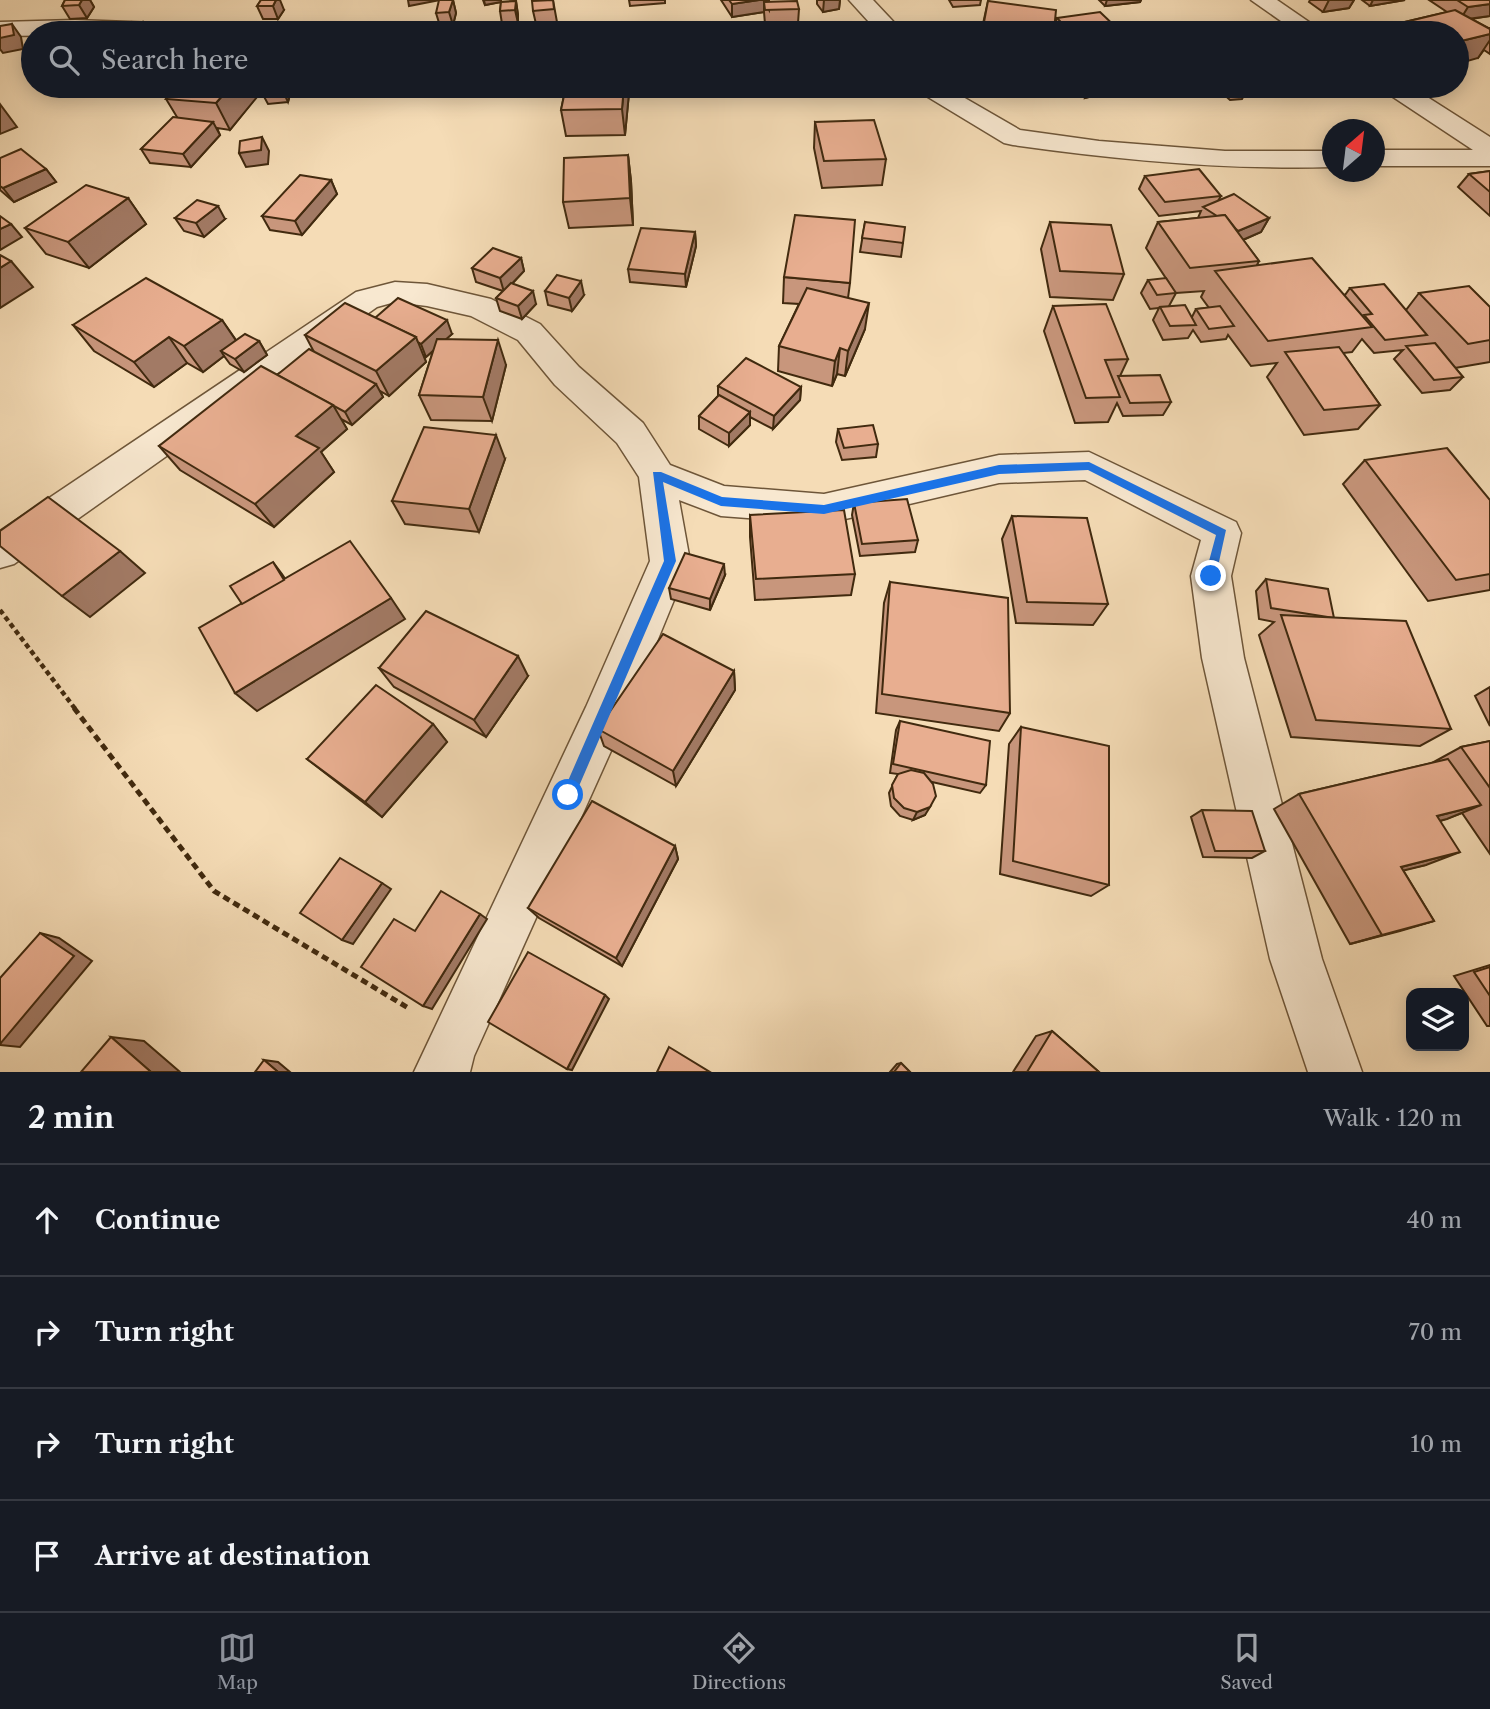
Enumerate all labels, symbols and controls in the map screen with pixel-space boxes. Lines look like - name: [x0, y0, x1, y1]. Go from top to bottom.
- search box: [21, 21, 1469, 98]
- icon: search: [45, 41, 83, 79]
- text: Search here: [101, 44, 248, 76]
- north arrow: [1322, 119, 1385, 182]
- route end: [1195, 560, 1226, 591]
- route start: [552, 779, 583, 810]
- map controls: [1406, 988, 1469, 1051]
- button: layers: [1406, 988, 1469, 1051]
- text: 2 min: [28, 1099, 114, 1136]
- text: Walk · 120 m: [1323, 1104, 1462, 1132]
- icon: ahead: [28, 1201, 66, 1239]
- text: Continue: [95, 1204, 220, 1236]
- text: 40 m: [1407, 1206, 1462, 1234]
- icon: right: [28, 1313, 66, 1351]
- text: Turn right: [95, 1316, 234, 1348]
- text: 70 m: [1409, 1318, 1462, 1346]
- icon: right: [28, 1425, 66, 1463]
- text: Turn right: [95, 1428, 234, 1460]
- text: 10 m: [1410, 1430, 1462, 1458]
- icon: arrive: [28, 1537, 66, 1575]
- text: Arrive at destination: [95, 1540, 370, 1572]
- tab: Map: [217, 1629, 258, 1694]
- tab: Directions: [692, 1629, 786, 1694]
- tab: Saved: [1220, 1629, 1273, 1694]

